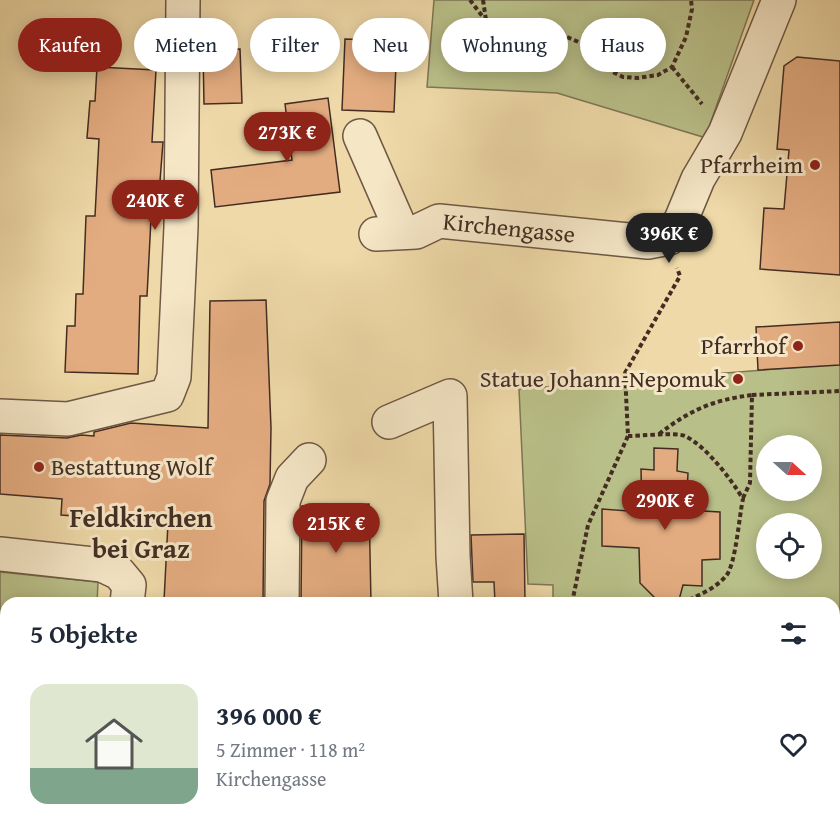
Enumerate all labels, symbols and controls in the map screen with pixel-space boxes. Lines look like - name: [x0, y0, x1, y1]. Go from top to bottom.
- chip: Kaufen: [18, 18, 122, 72]
- chip: Mieten: [134, 18, 238, 72]
- chip: Filter: [250, 18, 340, 72]
- chip: Neu: [352, 18, 429, 72]
- chip: Wohnung: [441, 18, 568, 72]
- chip: Haus: [580, 18, 666, 72]
- pin: 273K €: [238, 112, 336, 163]
- text: 273K €: [258, 117, 316, 146]
- place label: Pfarrheim: [700, 147, 803, 182]
- marker: Pfarrheim: [808, 158, 822, 172]
- pin: 240K €: [106, 180, 204, 231]
- text: 240K €: [126, 185, 184, 214]
- street label: Kirchengasse: [441, 204, 577, 252]
- pin: 396K €: [620, 213, 718, 264]
- text: 396K €: [640, 218, 698, 247]
- place label: Pfarrhof: [701, 328, 788, 363]
- marker: Pfarrhof: [791, 339, 805, 353]
- place label: Statue Johann-Nepomuk: [480, 361, 727, 396]
- marker: Statue Johann-Nepomuk: [731, 372, 745, 386]
- north arrow: [756, 435, 822, 501]
- map controls: [756, 435, 822, 579]
- place label: Bestattung Wolf: [51, 449, 214, 484]
- marker: Bestattung Wolf: [32, 460, 46, 474]
- pin: 290K €: [616, 480, 714, 531]
- text: 290K €: [636, 485, 694, 514]
- district label: Feldkirchen bei Graz: [70, 497, 213, 568]
- pin: 215K €: [287, 503, 385, 554]
- text: 215K €: [307, 508, 365, 537]
- button: locate: [756, 513, 822, 579]
- text: 5 Objekte: [30, 614, 138, 653]
- icon: filters: [777, 617, 810, 650]
- text: 396 000 €: [216, 696, 322, 735]
- icon: home: [78, 708, 150, 780]
- icon: heart: [777, 728, 810, 761]
- text: 5 Zimmer · 118 m²: [216, 735, 365, 764]
- text: Kirchengasse: [216, 764, 326, 793]

